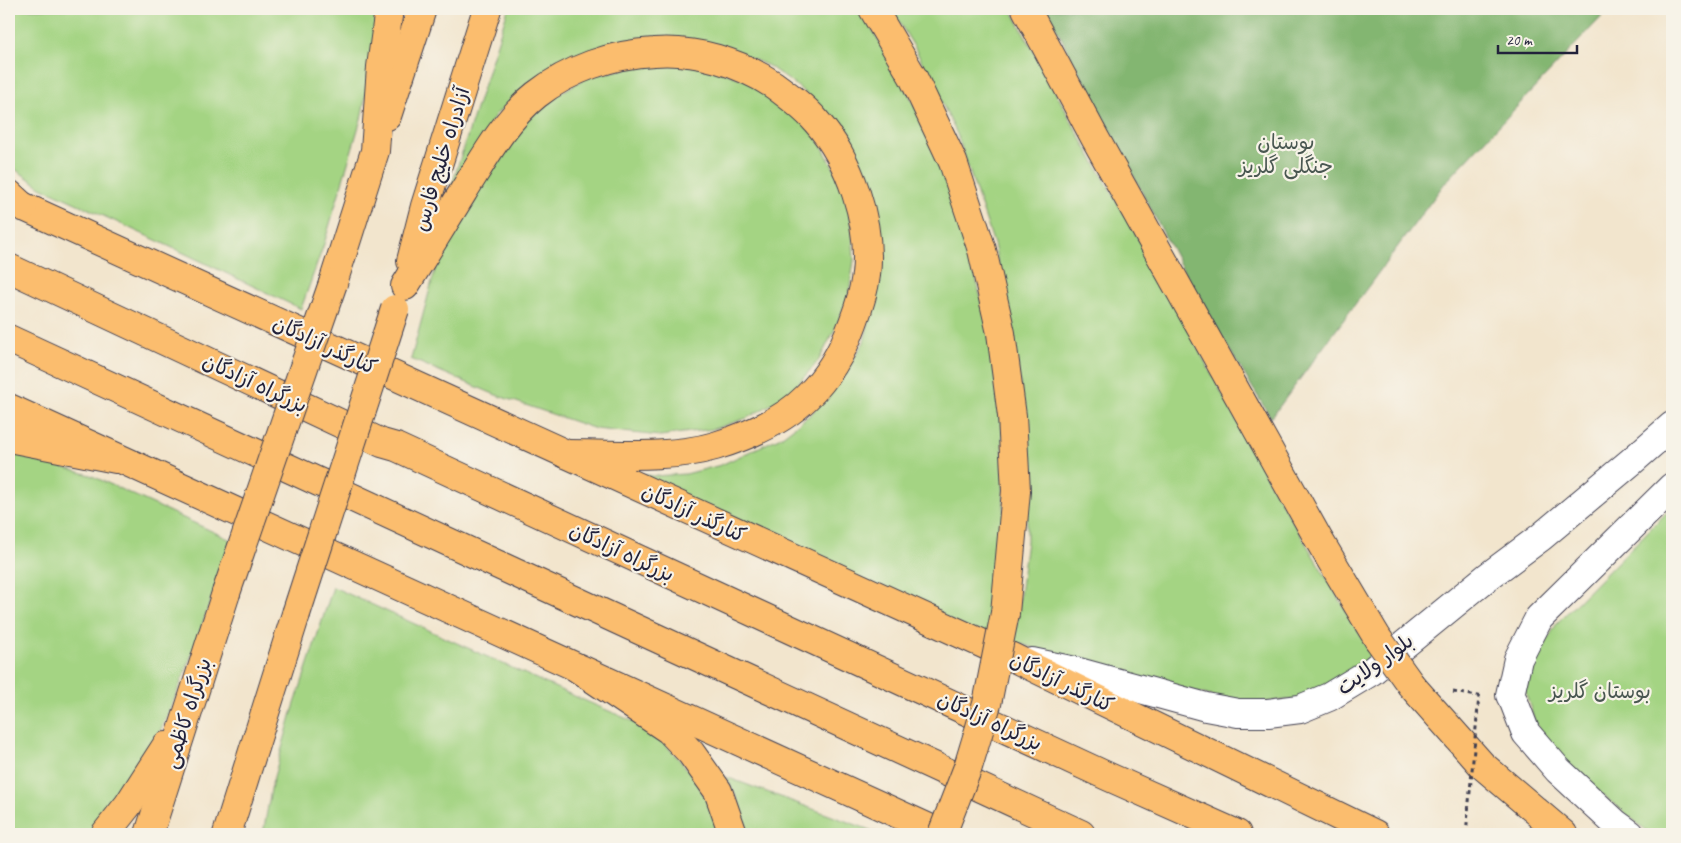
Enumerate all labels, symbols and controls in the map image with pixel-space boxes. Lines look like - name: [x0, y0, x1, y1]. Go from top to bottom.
- scale bar: [1498, 22, 1577, 54]
- text: 20 m: [1506, 31, 1533, 50]
- street label: آزادراه خلیج فارس: [407, 83, 476, 234]
- park label: بوستان جنگلی گلریز: [1237, 129, 1333, 180]
- street label: کنارگذر آزادگان: [269, 309, 381, 381]
- street label: بزرگراه آزادگان: [199, 347, 311, 419]
- street label: کنارگذر آزادگان: [638, 477, 750, 549]
- street label: بزرگراه آزادگان: [566, 516, 678, 588]
- street label: بلوار ولایت: [1331, 627, 1419, 701]
- street label: کنارگذر آزادگان: [1006, 646, 1118, 718]
- street label: بزرگراه کاظمی: [157, 655, 218, 772]
- park label: بوستان گلریز: [1547, 678, 1651, 704]
- street label: بزرگراه آزادگان: [934, 685, 1046, 757]

